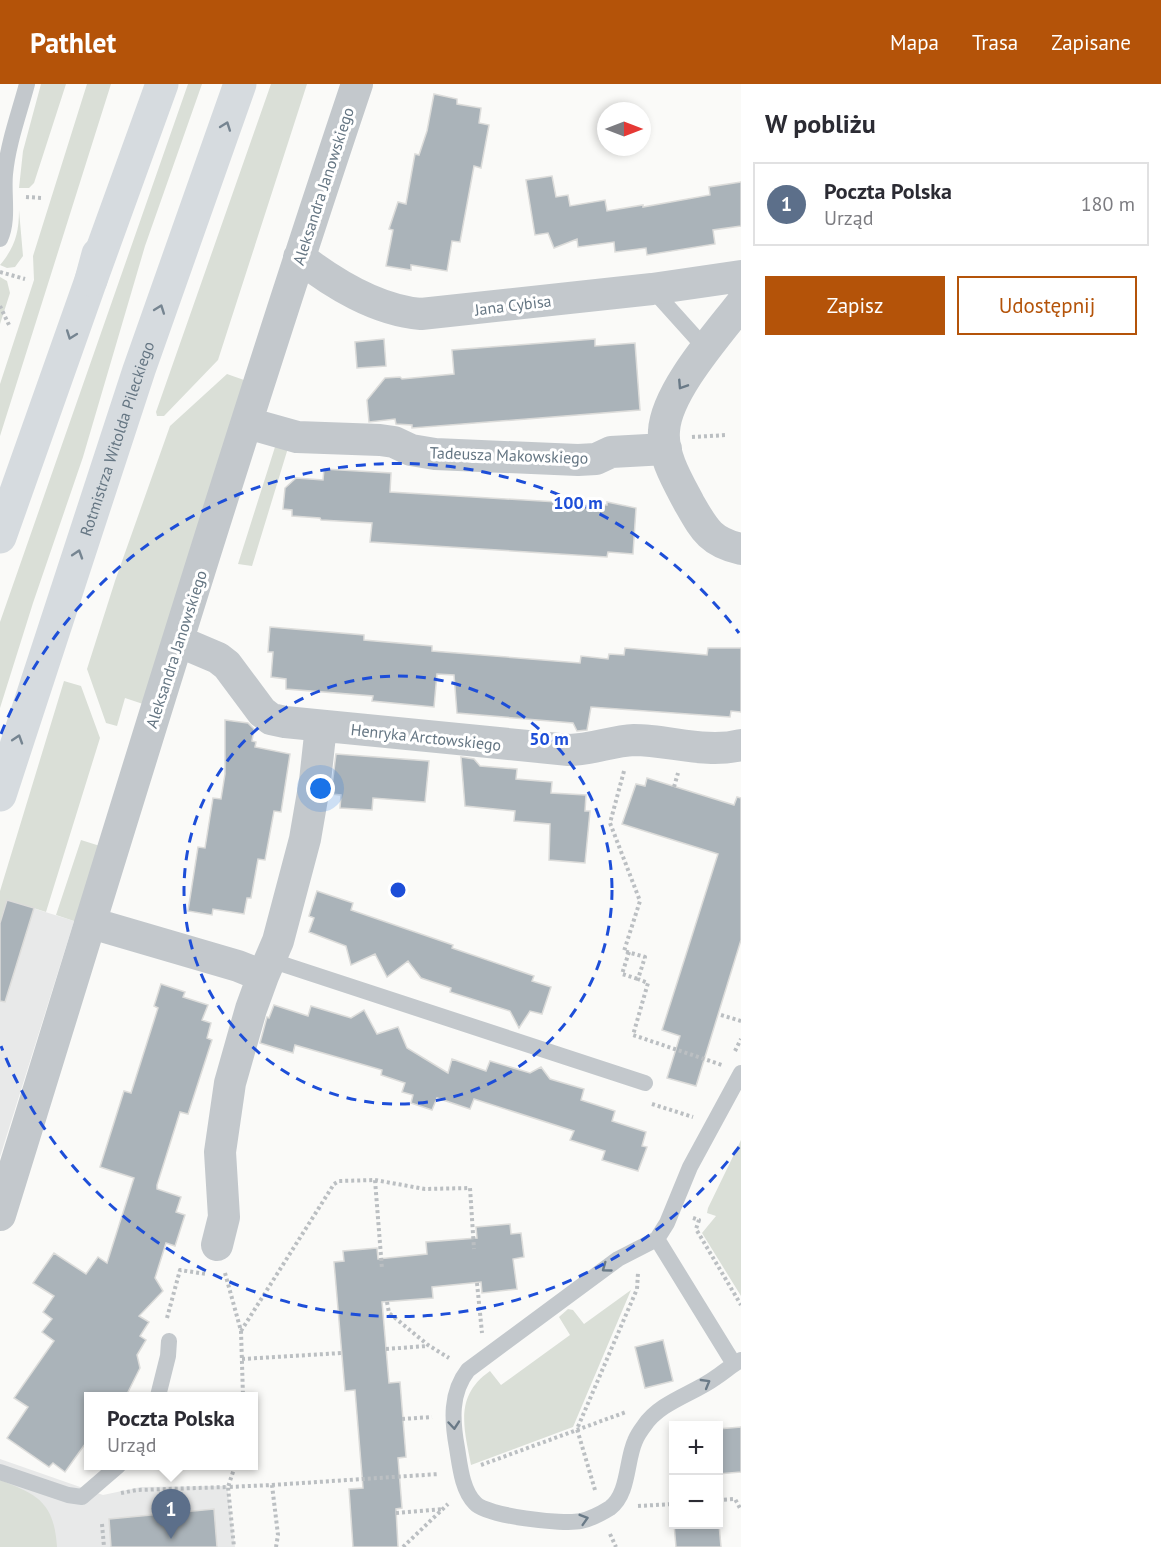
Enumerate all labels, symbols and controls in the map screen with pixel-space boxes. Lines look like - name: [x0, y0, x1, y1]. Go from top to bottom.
- text: Pathlet: [30, 24, 116, 61]
- text: Mapa: [890, 29, 939, 56]
- text: Trasa: [972, 29, 1018, 56]
- text: Zapisane: [1051, 29, 1131, 56]
- north arrow: [597, 102, 651, 156]
- street label: Aleksandra Janowskiego: [288, 105, 358, 267]
- text: W pobliżu: [765, 107, 876, 140]
- one-way arrow: [218, 121, 231, 131]
- text: Poczta Polska: [824, 177, 952, 205]
- text: 1: [781, 191, 792, 217]
- text: 180 m: [1081, 191, 1135, 217]
- text: Urząd: [824, 205, 873, 231]
- button: Zapisz: [765, 276, 945, 335]
- button: Udostępnij: [957, 276, 1137, 335]
- street label: Jana Cybisa: [473, 290, 552, 320]
- one-way arrow: [153, 304, 166, 315]
- one-way arrow: [66, 329, 79, 340]
- street label: Rotmistrza Witolda Pileckiego: [75, 339, 158, 539]
- one-way arrow: [678, 378, 689, 389]
- street label: Tadeusza Makowskiego: [429, 442, 589, 468]
- text: 100 m: [553, 491, 603, 514]
- one-way arrow: [70, 549, 83, 560]
- street label: Aleksandra Janowskiego: [141, 568, 211, 730]
- street label: Henryka Arctowskiego: [350, 719, 502, 755]
- text: 50 m: [529, 727, 569, 750]
- one-way arrow: [11, 734, 23, 745]
- your location: [306, 774, 335, 803]
- centre of rings: [388, 880, 408, 900]
- one-way arrow: [601, 1261, 612, 1272]
- one-way arrow: [700, 1379, 711, 1391]
- popup: [84, 1392, 258, 1470]
- text: Poczta Polska: [107, 1404, 235, 1432]
- one-way arrow: [447, 1420, 460, 1429]
- map controls: [669, 1421, 723, 1529]
- button: +: [669, 1421, 723, 1475]
- text: Urząd: [107, 1432, 156, 1458]
- button: −: [669, 1475, 723, 1529]
- pin: 1: [152, 1490, 190, 1539]
- one-way arrow: [578, 1514, 589, 1526]

